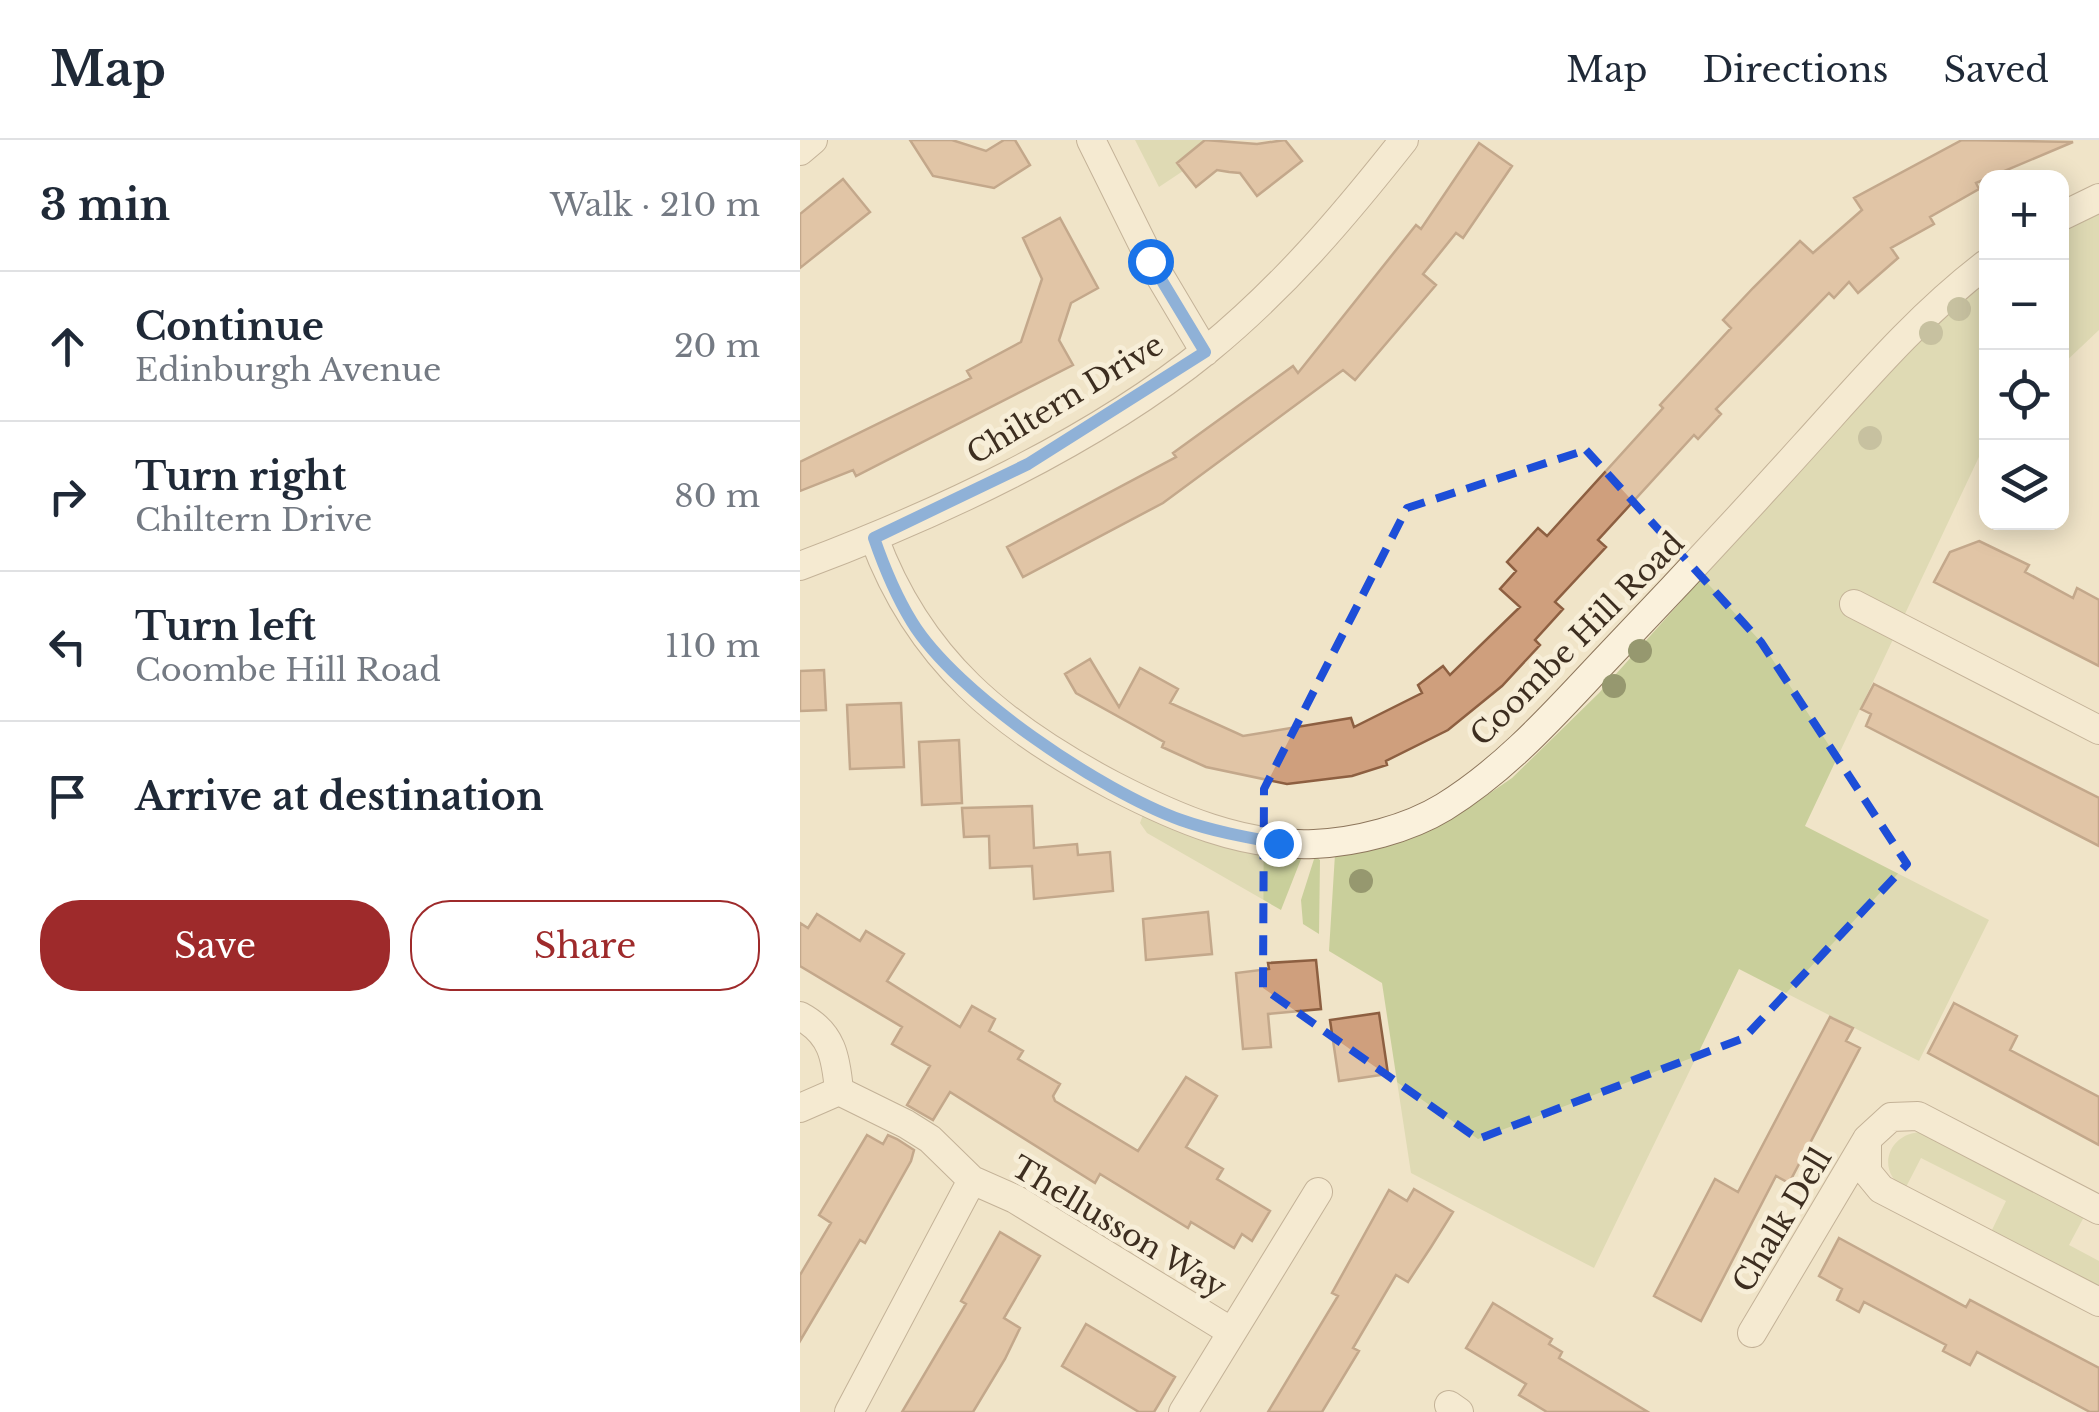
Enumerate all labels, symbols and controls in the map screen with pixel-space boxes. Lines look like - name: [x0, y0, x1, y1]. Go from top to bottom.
- text: Map: [50, 39, 166, 99]
- text: Map: [1566, 48, 1647, 91]
- text: Directions: [1702, 48, 1888, 91]
- text: Saved: [1943, 48, 2049, 91]
- map controls: [1979, 170, 2069, 530]
- button: +: [1979, 170, 2069, 260]
- text: 3 min: [40, 179, 170, 231]
- text: Walk · 210 m: [550, 185, 760, 225]
- route start: [1128, 239, 1174, 285]
- button: −: [1979, 260, 2069, 350]
- text: Continue: [135, 303, 324, 350]
- icon: ahead: [40, 319, 95, 374]
- text: 20 m: [674, 326, 760, 366]
- street label: Chiltern Drive: [960, 326, 1170, 472]
- text: Edinburgh Avenue: [135, 350, 441, 390]
- button: locate: [1979, 350, 2069, 440]
- button: layers: [1979, 440, 2069, 530]
- text: Turn right: [135, 453, 346, 500]
- icon: right: [40, 469, 95, 524]
- text: 80 m: [674, 476, 760, 516]
- text: Chiltern Drive: [135, 500, 372, 540]
- street label: Coombe Hill Road: [1463, 525, 1691, 753]
- text: Turn left: [135, 603, 316, 650]
- icon: left: [40, 619, 95, 674]
- text: 110 m: [665, 626, 760, 666]
- text: Coombe Hill Road: [135, 650, 441, 690]
- icon: arrive: [40, 769, 95, 824]
- text: Arrive at destination: [135, 773, 544, 820]
- route end: [1256, 821, 1302, 867]
- button: Save: [40, 900, 390, 991]
- button: Share: [410, 900, 760, 991]
- street label: Chalk Dell: [1725, 1141, 1839, 1299]
- street label: Thellusson Way: [1005, 1148, 1233, 1306]

